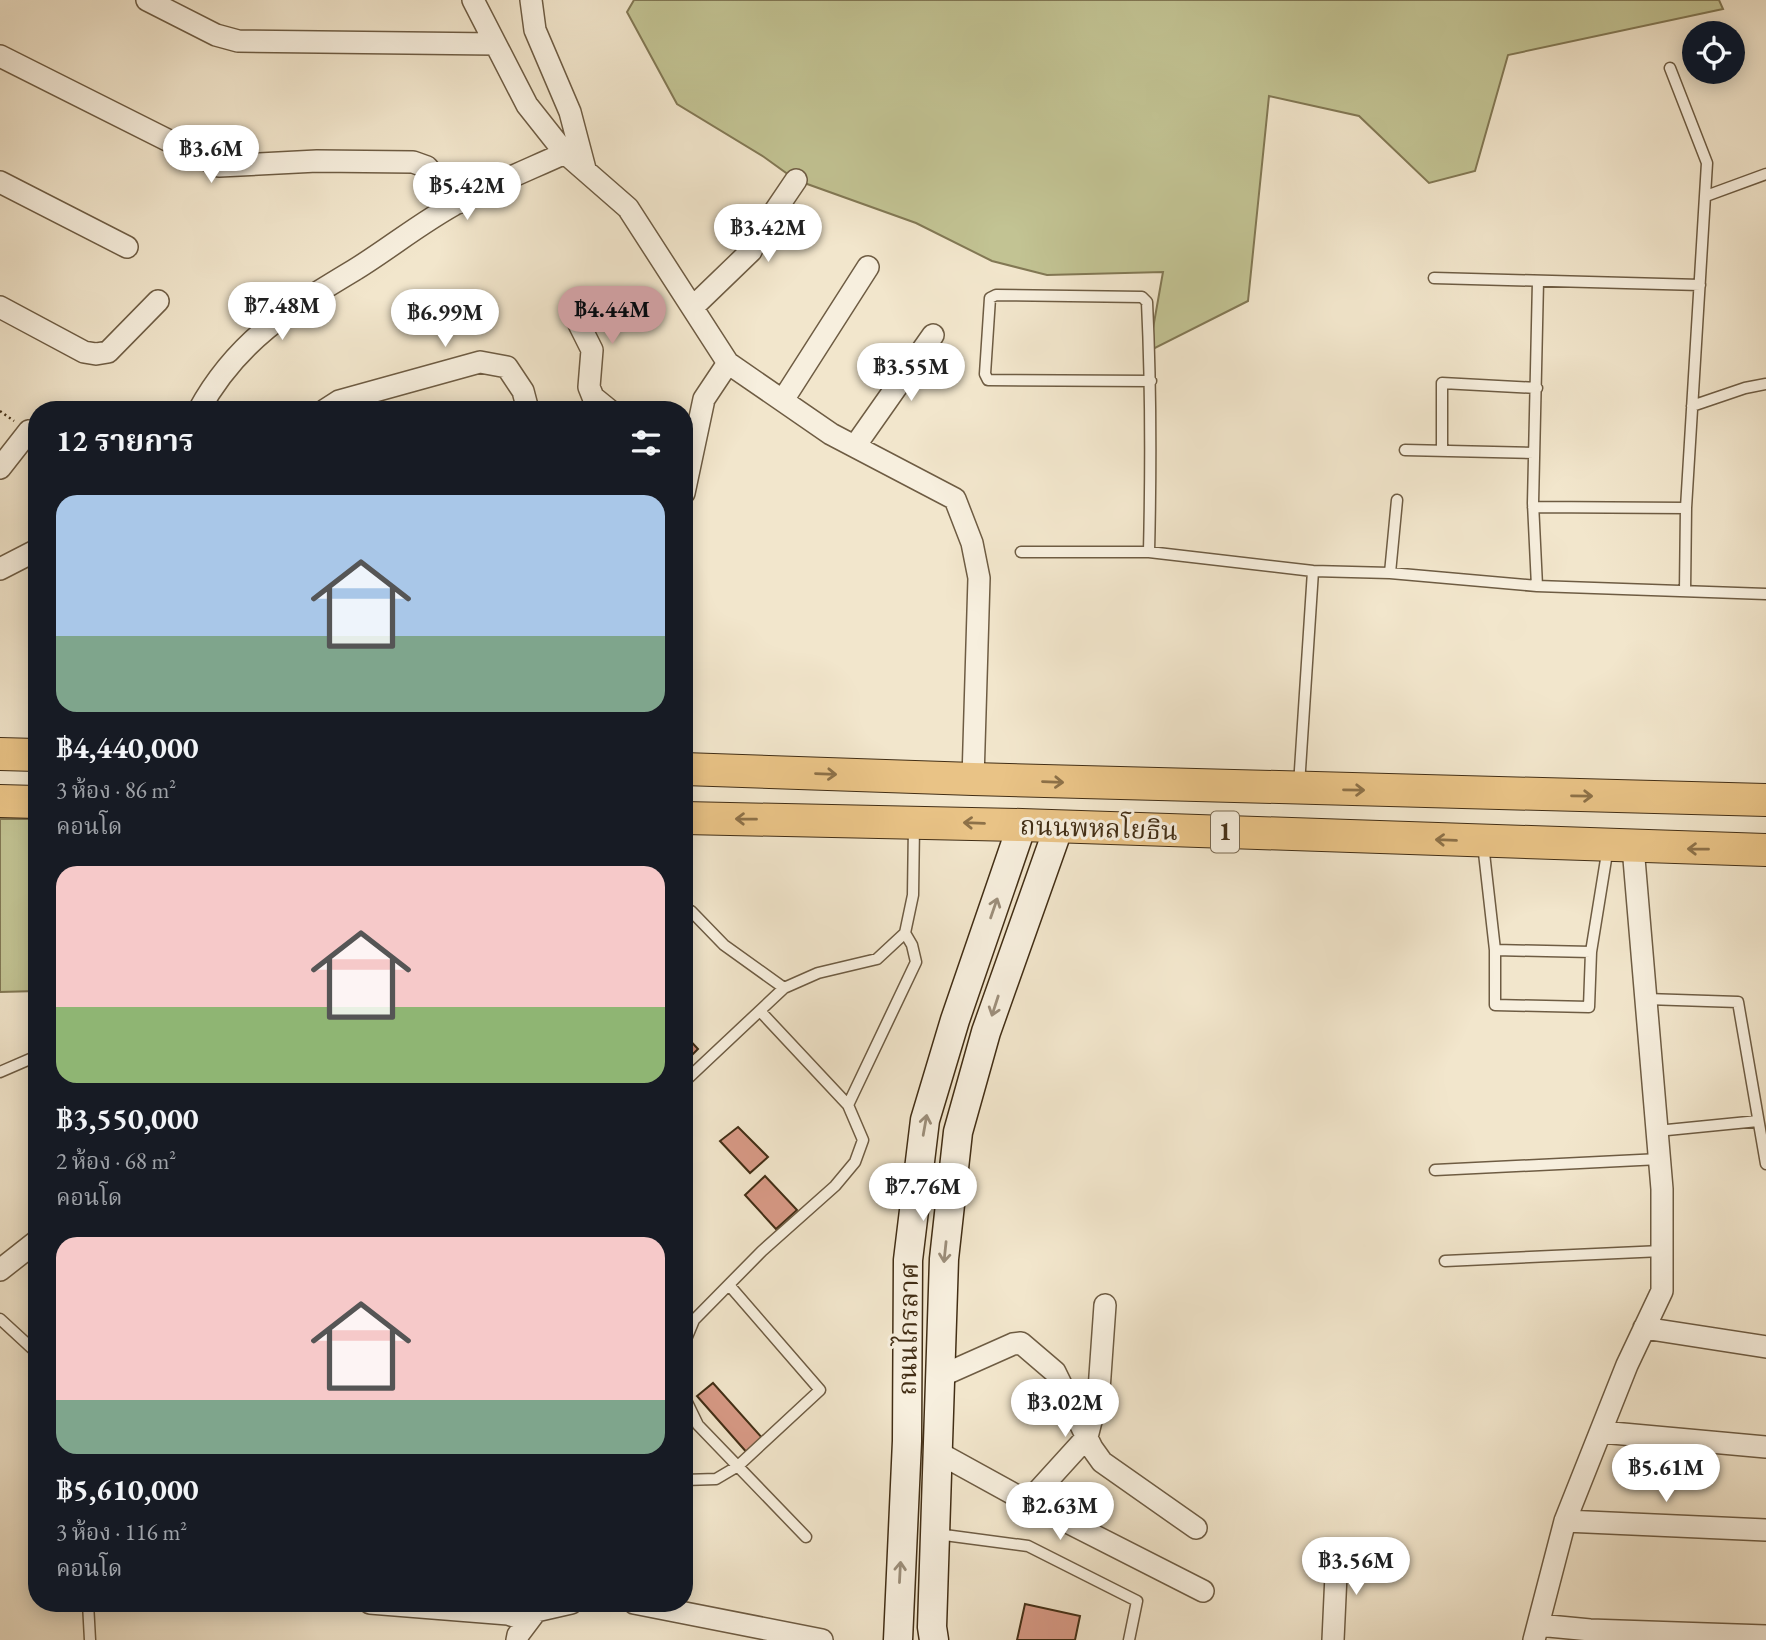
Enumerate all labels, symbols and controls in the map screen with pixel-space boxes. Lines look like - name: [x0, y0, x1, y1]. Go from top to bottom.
- map controls: [1682, 21, 1745, 84]
- button: locate: [1682, 21, 1745, 84]
- pin: ฿3.6M: [162, 125, 260, 185]
- text: ฿3.6M: [179, 133, 243, 163]
- pin: ฿5.42M: [410, 162, 524, 222]
- text: ฿5.42M: [429, 170, 505, 200]
- pin: ฿3.42M: [711, 204, 825, 264]
- text: ฿3.42M: [730, 212, 806, 242]
- pin: ฿7.48M: [225, 282, 339, 342]
- pin: ฿4.44M: [555, 286, 669, 346]
- text: ฿7.48M: [244, 290, 320, 320]
- pin: ฿6.99M: [388, 290, 502, 349]
- text: ฿4.44M: [574, 294, 650, 324]
- text: ฿6.99M: [407, 297, 483, 327]
- pin: ฿3.55M: [854, 344, 968, 403]
- text: ฿3.55M: [873, 351, 949, 381]
- text: 12 รายการ: [56, 421, 194, 460]
- icon: filters: [627, 424, 665, 462]
- icon: home: [298, 541, 424, 667]
- text: ฿4,440,000: [56, 728, 199, 767]
- one-way arrow: [814, 768, 837, 781]
- text: 3 ห้อง · 86 m²: [56, 775, 176, 805]
- one-way arrow: [1042, 775, 1065, 788]
- one-way arrow: [1342, 783, 1365, 796]
- one-way arrow: [1570, 789, 1593, 802]
- street label: ถนนพหลโยธิน: [1019, 807, 1179, 848]
- text: คอนโด: [56, 811, 123, 841]
- one-way arrow: [735, 812, 758, 826]
- road number: 1: [1211, 812, 1239, 852]
- one-way arrow: [962, 817, 985, 830]
- one-way arrow: [1435, 834, 1458, 847]
- one-way arrow: [1687, 842, 1710, 855]
- one-way arrow: [989, 898, 1001, 920]
- icon: home: [298, 912, 424, 1038]
- one-way arrow: [988, 994, 1000, 1016]
- text: ฿3,550,000: [56, 1099, 199, 1138]
- one-way arrow: [919, 1114, 932, 1137]
- text: 2 ห้อง · 68 m²: [56, 1146, 176, 1176]
- pin: ฿7.76M: [866, 1164, 980, 1223]
- text: ฿7.76M: [885, 1171, 961, 1201]
- text: คอนโด: [56, 1182, 123, 1212]
- one-way arrow: [938, 1240, 951, 1262]
- street label: ถนนไกรลาศ: [889, 1262, 926, 1396]
- icon: home: [298, 1283, 424, 1409]
- pin: ฿3.02M: [1008, 1380, 1122, 1439]
- text: ฿3.02M: [1027, 1387, 1103, 1417]
- pin: ฿5.61M: [1609, 1444, 1723, 1504]
- text: ฿5.61M: [1628, 1452, 1704, 1482]
- text: ฿5,610,000: [56, 1470, 199, 1509]
- pin: ฿2.63M: [1003, 1482, 1117, 1542]
- text: ฿2.63M: [1022, 1490, 1098, 1520]
- text: 3 ห้อง · 116 m²: [56, 1517, 187, 1547]
- pin: ฿3.56M: [1299, 1538, 1413, 1597]
- text: ฿3.56M: [1318, 1545, 1394, 1575]
- text: คอนโด: [56, 1553, 123, 1583]
- one-way arrow: [894, 1561, 907, 1584]

